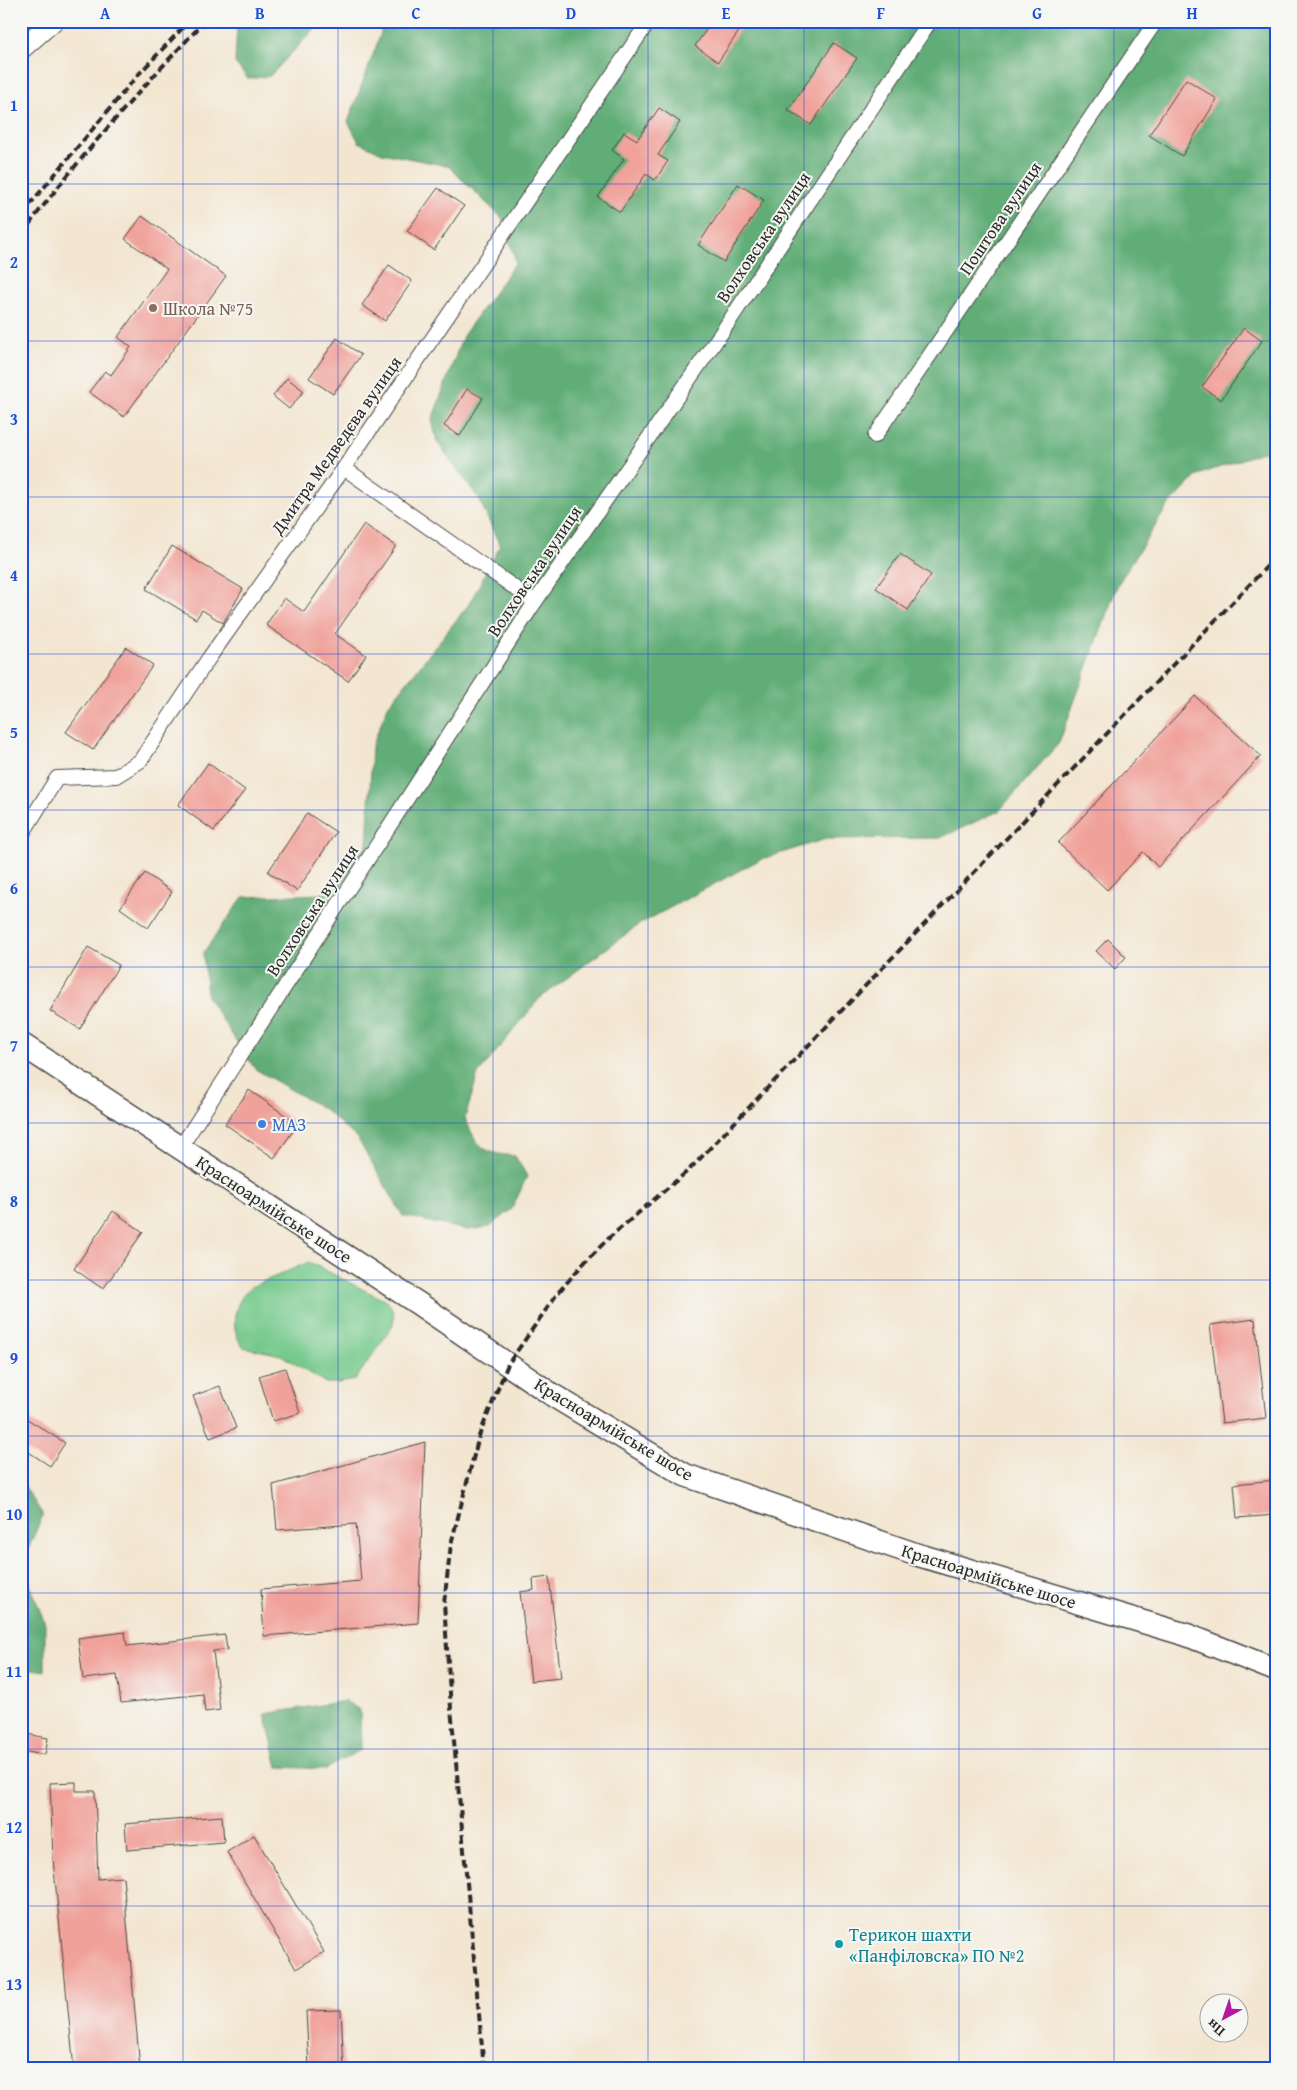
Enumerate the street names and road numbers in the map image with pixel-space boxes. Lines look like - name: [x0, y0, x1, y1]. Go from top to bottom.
- street label: Поштова вулиця: [952, 156, 1048, 280]
- street label: Волховська вулиця: [709, 166, 817, 308]
- street label: Дмитра Медведєва вулиця: [263, 350, 408, 541]
- street label: Волховська вулиця: [480, 500, 588, 642]
- street label: Волховська вулиця: [259, 839, 365, 981]
- street label: Красноармійське шосе: [191, 1148, 357, 1270]
- street label: Красноармійське шосе: [529, 1371, 699, 1487]
- street label: Красноармійське шосе: [898, 1537, 1080, 1615]

